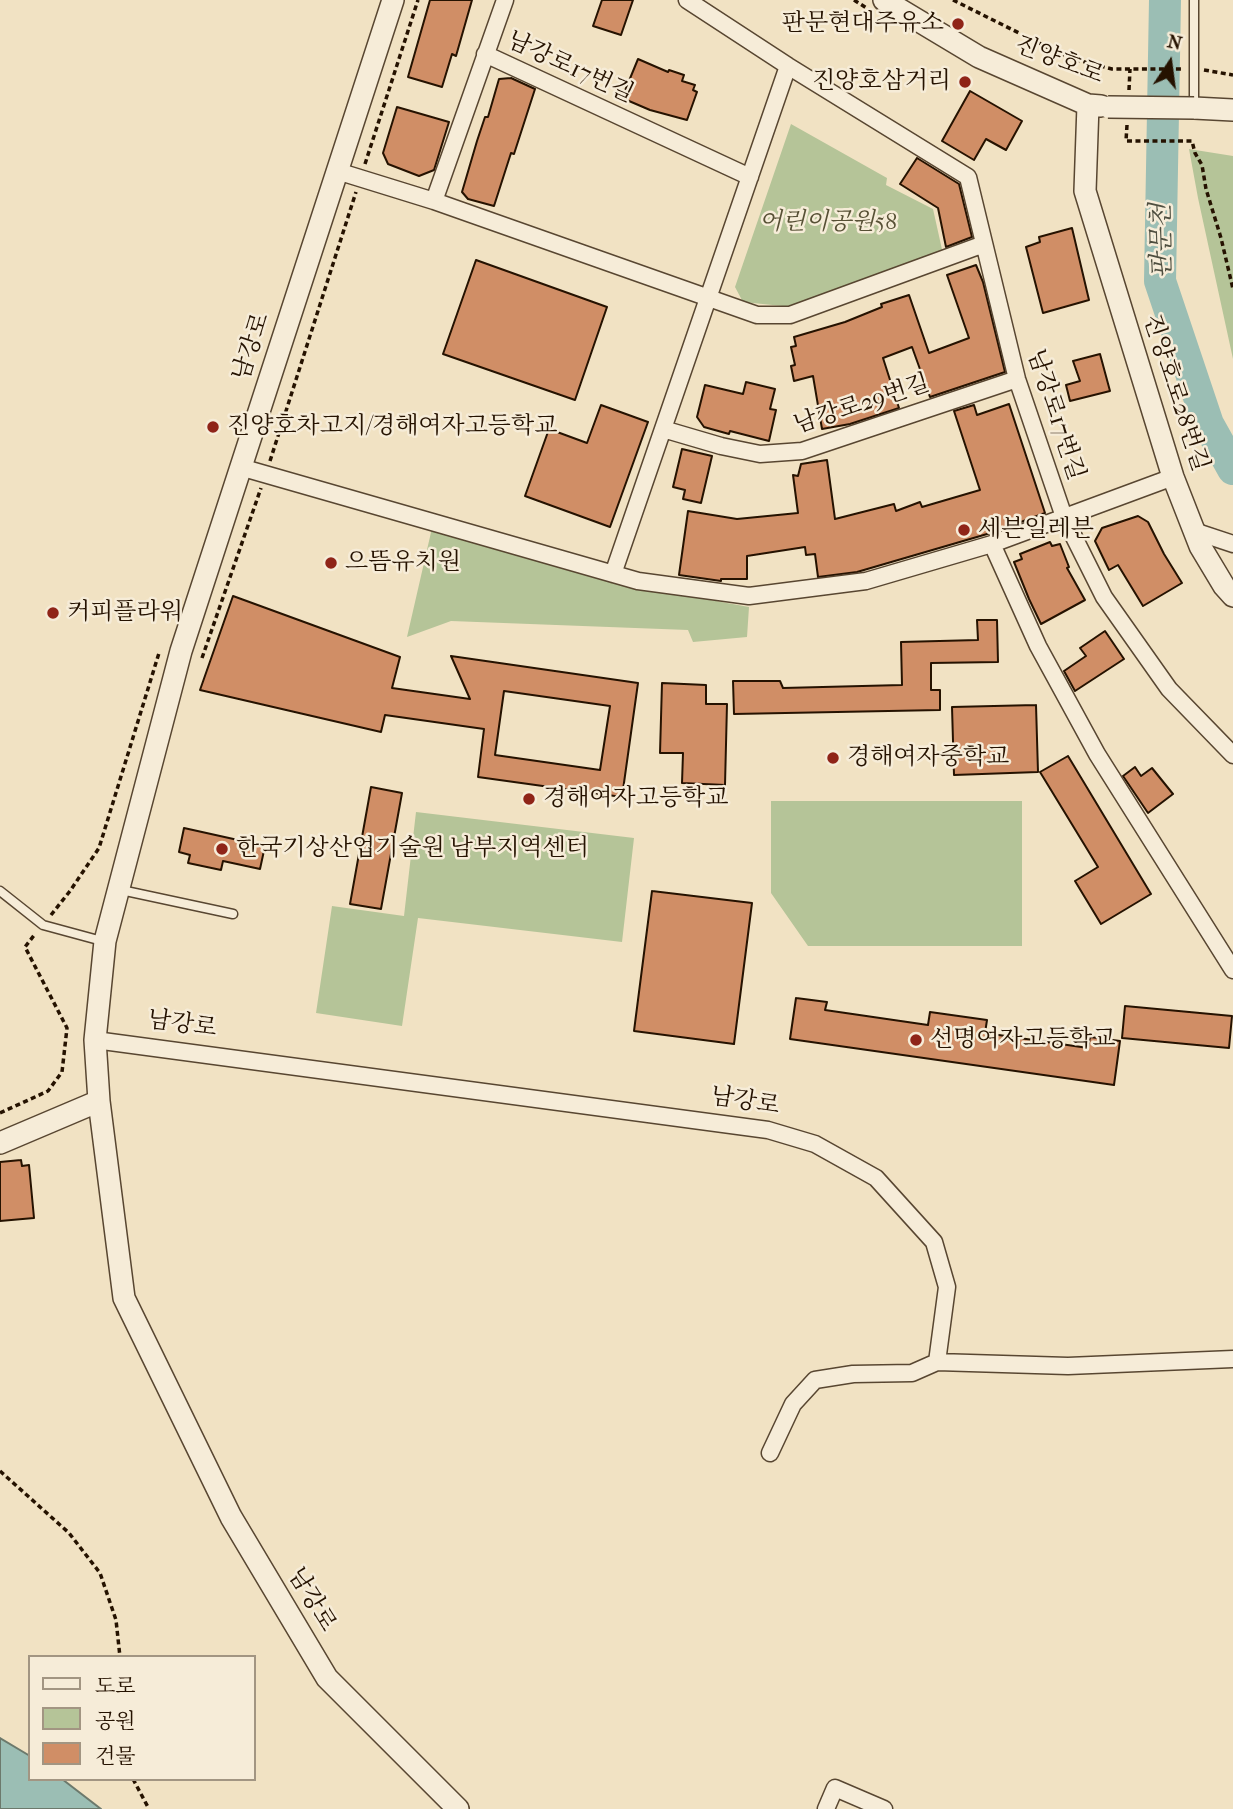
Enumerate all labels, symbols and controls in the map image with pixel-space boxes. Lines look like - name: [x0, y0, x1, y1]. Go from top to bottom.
- place label: 판문현대주유소: [782, 10, 944, 38]
- marker: 판문현대주유소: [950, 16, 966, 32]
- street label: 남강로17번길: [502, 26, 638, 110]
- north arrow: [1135, 28, 1205, 98]
- text: N: [1165, 30, 1184, 55]
- street label: 진양호로: [1011, 31, 1107, 91]
- place label: 진양호삼거리: [812, 68, 951, 96]
- marker: 진양호삼거리: [957, 74, 973, 90]
- water label: 판문천: [1147, 203, 1179, 279]
- park label: 어린이공원58: [759, 209, 897, 237]
- street label: 남강로: [228, 309, 276, 385]
- street label: 진양호로28번길: [1136, 311, 1214, 475]
- street label: 남강로17번길: [1020, 346, 1090, 484]
- street label: 남강로29번길: [791, 370, 933, 440]
- place label: 진양호차고지/경해여자고등학교: [227, 413, 557, 441]
- marker: 진양호차고지/경해여자고등학교: [205, 419, 221, 435]
- place label: 세븐일레븐: [978, 516, 1094, 544]
- marker: 세븐일레븐: [956, 522, 972, 538]
- place label: 으뜸유치원: [345, 549, 461, 577]
- marker: 으뜸유치원: [323, 555, 339, 571]
- place label: 커피플라워: [67, 599, 183, 627]
- marker: 커피플라워: [45, 605, 61, 621]
- place label: 경해여자중학교: [847, 744, 1009, 772]
- marker: 경해여자중학교: [825, 750, 841, 766]
- place label: 경해여자고등학교: [543, 785, 728, 813]
- marker: 경해여자고등학교: [521, 791, 537, 807]
- place label: 한국기상산업기술원 남부지역센터: [236, 835, 589, 863]
- marker: 한국기상산업기술원 남부지역센터: [214, 841, 230, 857]
- street label: 남강로: [146, 1006, 218, 1044]
- place label: 선명여자고등학교: [930, 1026, 1115, 1054]
- marker: 선명여자고등학교: [908, 1032, 924, 1048]
- street label: 남강로: [708, 1082, 782, 1122]
- street label: 남강로: [281, 1563, 341, 1637]
- legend: [28, 1655, 256, 1781]
- text: 도로: [95, 1674, 136, 1698]
- text: 공원: [95, 1709, 136, 1733]
- text: 건물: [95, 1744, 136, 1768]

